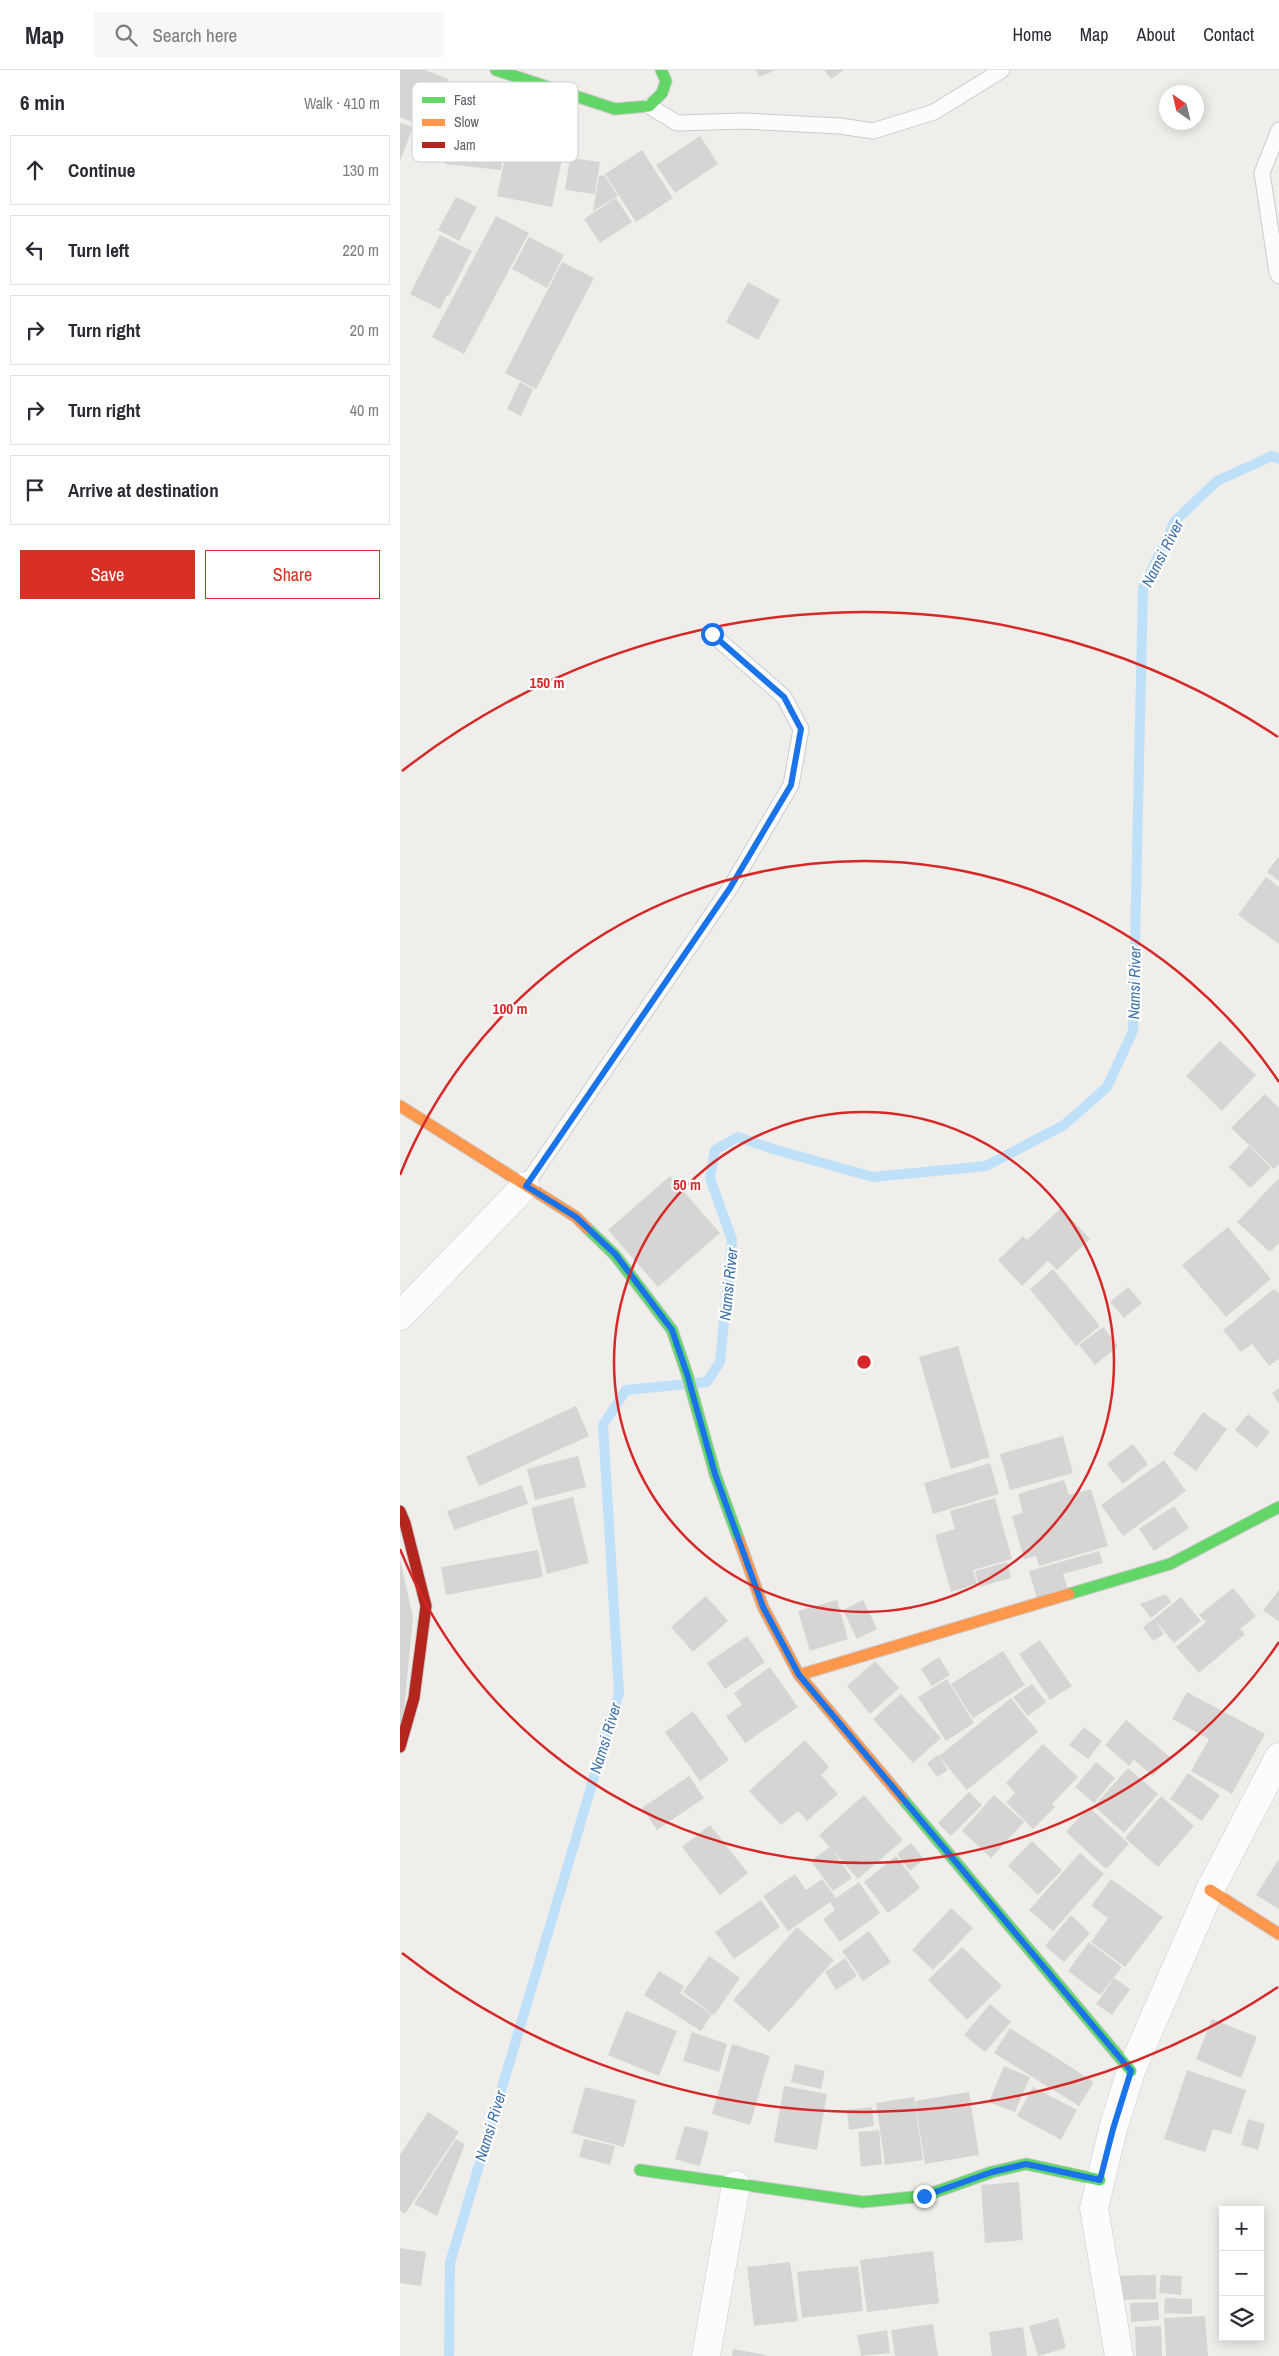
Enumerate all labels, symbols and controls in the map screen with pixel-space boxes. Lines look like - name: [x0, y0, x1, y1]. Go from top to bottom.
- search box: [94, 12, 444, 57]
- text: Map: [25, 19, 64, 51]
- icon: search: [112, 21, 140, 49]
- text: Search here: [152, 22, 237, 48]
- text: Home: [1012, 22, 1052, 47]
- text: Map: [1080, 22, 1109, 47]
- text: About: [1137, 22, 1175, 47]
- text: Contact: [1203, 22, 1254, 47]
- legend: [412, 82, 578, 162]
- north arrow: [1159, 85, 1204, 130]
- text: 6 min: [20, 88, 65, 117]
- text: Fast: [454, 91, 476, 109]
- text: Walk · 410 m: [304, 92, 380, 114]
- text: Slow: [454, 113, 480, 131]
- text: Jam: [454, 136, 476, 154]
- icon: ahead: [21, 156, 49, 184]
- text: Continue: [68, 157, 136, 183]
- text: 130 m: [343, 159, 379, 181]
- icon: left: [21, 236, 49, 264]
- text: Turn left: [68, 237, 129, 263]
- text: 220 m: [343, 239, 379, 261]
- icon: right: [21, 316, 49, 344]
- text: Turn right: [68, 317, 140, 343]
- text: 20 m: [350, 319, 379, 341]
- icon: right: [21, 396, 49, 424]
- text: Turn right: [68, 397, 140, 423]
- text: 40 m: [350, 399, 379, 421]
- icon: arrive: [21, 476, 49, 504]
- text: Arrive at destination: [68, 477, 219, 503]
- water label: Namsi River: [1136, 515, 1189, 590]
- button: Save: [20, 550, 195, 599]
- button: Share: [205, 550, 380, 599]
- route start: [701, 623, 724, 646]
- text: 150 m: [530, 672, 564, 693]
- water label: Namsi River: [1122, 946, 1146, 1020]
- text: 100 m: [493, 998, 527, 1019]
- text: 50 m: [673, 1174, 701, 1195]
- water label: Namsi River: [713, 1246, 743, 1321]
- centre of rings: [855, 1353, 873, 1371]
- water label: Namsi River: [584, 1699, 626, 1776]
- water label: Namsi River: [469, 2087, 511, 2164]
- route end: [913, 2185, 936, 2208]
- map controls: [1219, 2206, 1264, 2341]
- button: +: [1219, 2206, 1264, 2251]
- button: −: [1219, 2251, 1264, 2296]
- button: layers: [1219, 2296, 1264, 2341]

